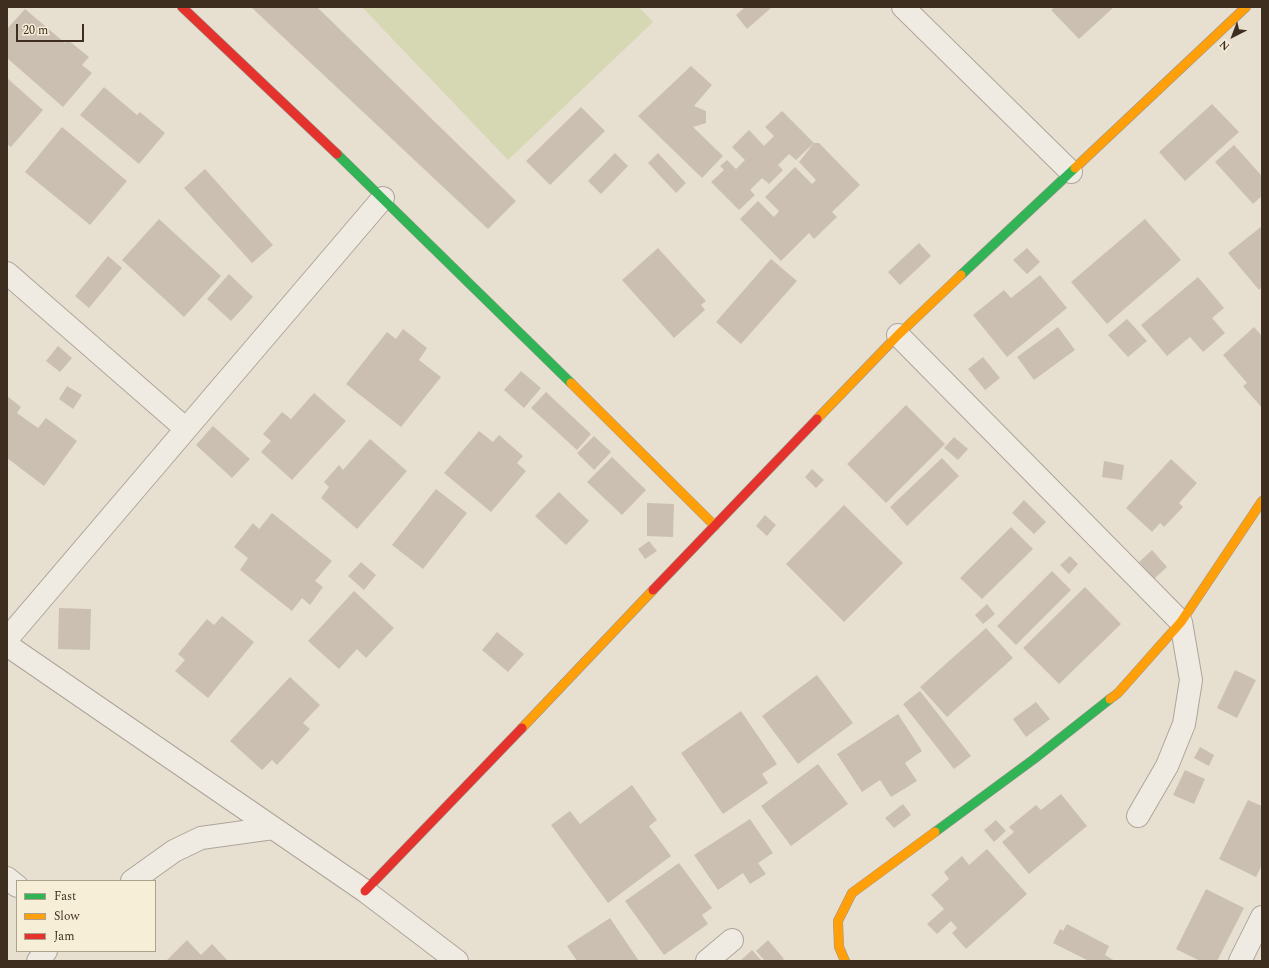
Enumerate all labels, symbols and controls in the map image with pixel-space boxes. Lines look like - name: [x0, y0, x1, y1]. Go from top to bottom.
- scale bar: [18, 16, 86, 42]
- north arrow: [1213, 16, 1253, 56]
- text: 20 m: [23, 21, 48, 40]
- text: N: [1216, 36, 1234, 55]
- legend: [16, 880, 156, 952]
- text: Fast: [54, 887, 76, 906]
- text: Slow: [54, 907, 79, 926]
- text: Jam: [54, 927, 75, 946]

